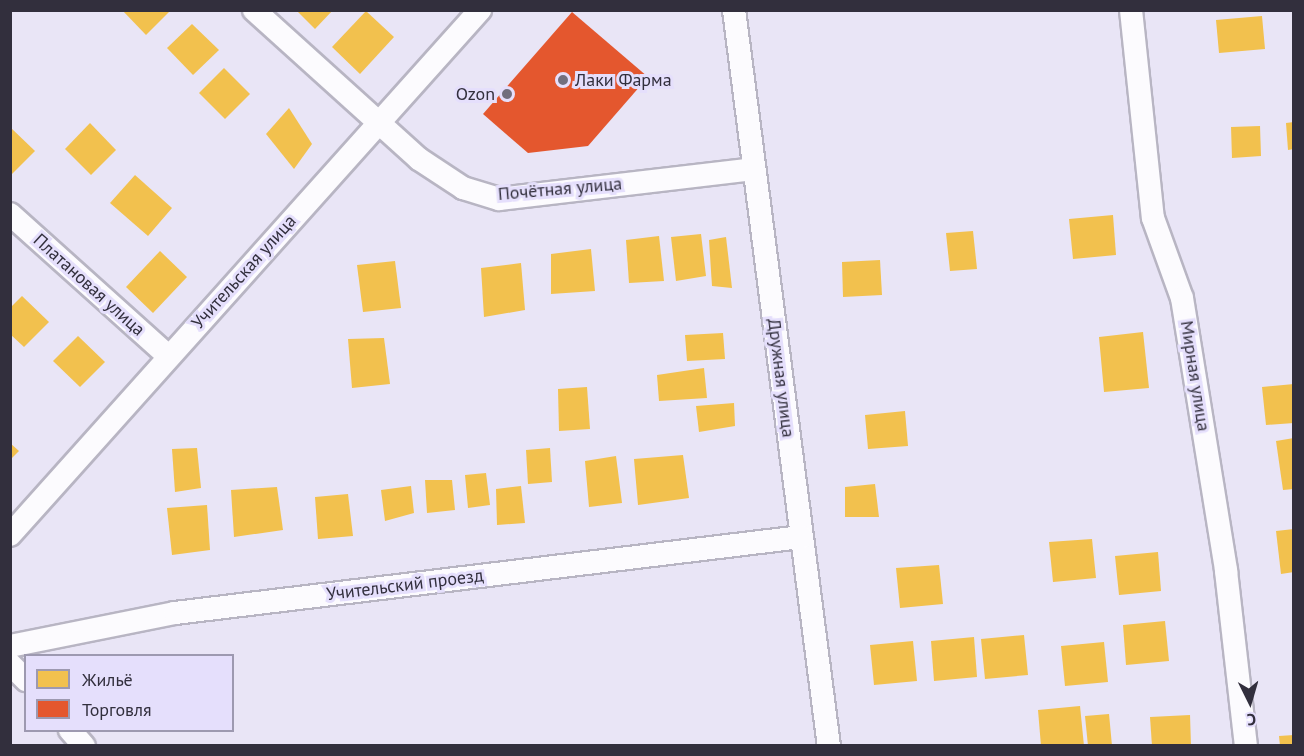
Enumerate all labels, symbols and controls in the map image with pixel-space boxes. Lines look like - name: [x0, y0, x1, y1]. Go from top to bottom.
- place label: Лаки Фарма: [575, 69, 672, 91]
- marker: Лаки Фарма: [556, 73, 570, 87]
- place label: Ozon: [456, 83, 495, 105]
- marker: Ozon: [500, 87, 514, 101]
- street label: Почётная улица: [497, 173, 623, 205]
- street label: Учительская улица: [187, 211, 301, 333]
- street label: Платановая улица: [29, 229, 149, 341]
- street label: Дружная улица: [763, 317, 799, 439]
- street label: Мирная улица: [1176, 319, 1214, 433]
- street label: Учительский проезд: [325, 565, 485, 605]
- legend: [24, 654, 234, 732]
- text: Жильё: [82, 668, 133, 691]
- north arrow: [1220, 672, 1280, 732]
- text: Торговля: [82, 698, 152, 721]
- text: С: [1246, 710, 1257, 730]

